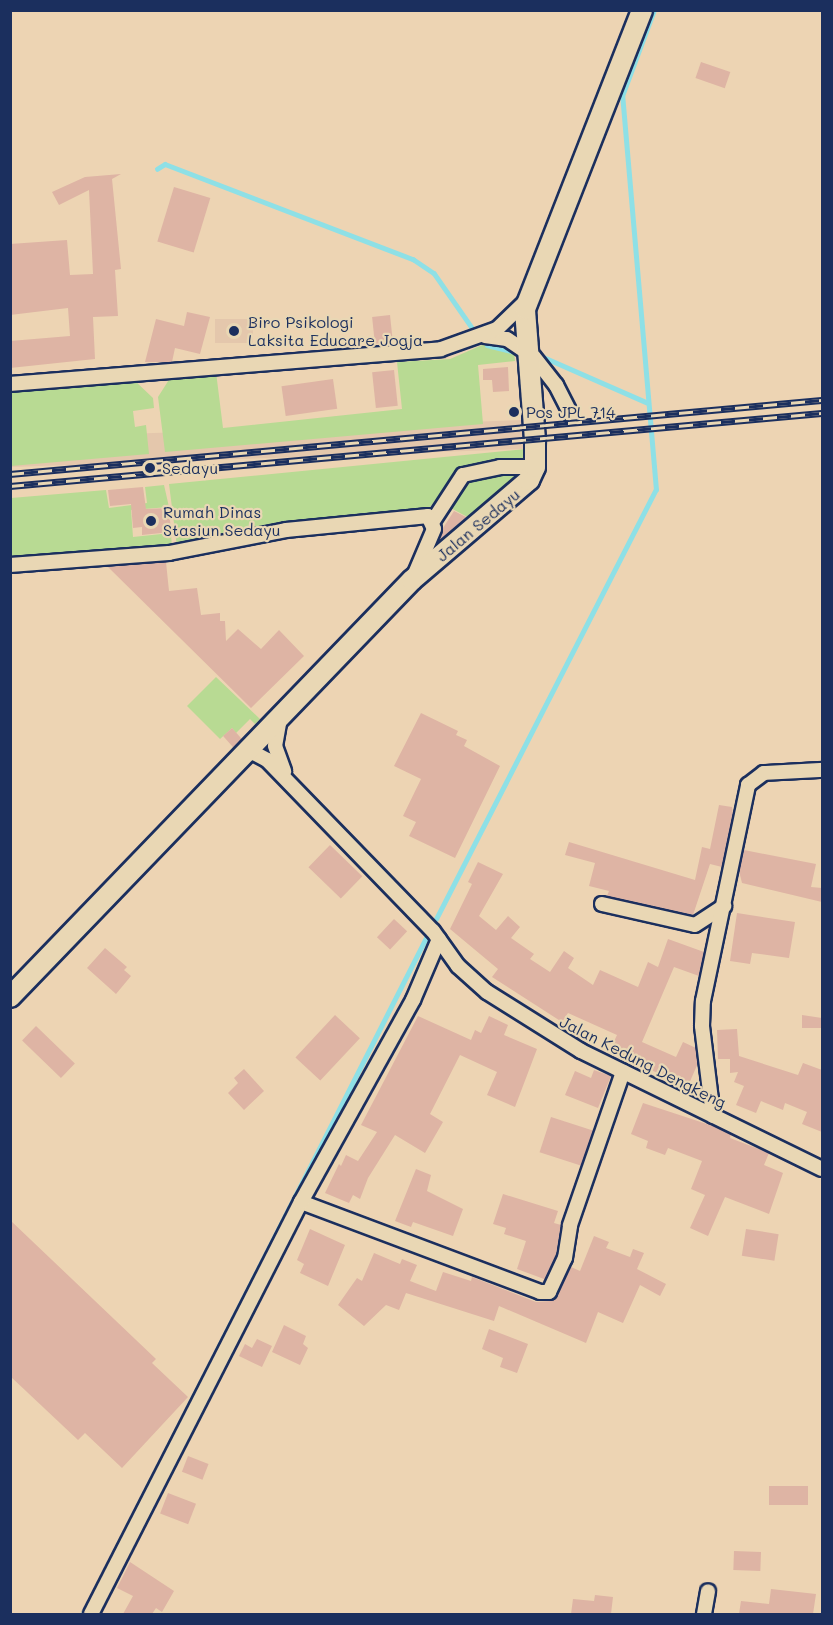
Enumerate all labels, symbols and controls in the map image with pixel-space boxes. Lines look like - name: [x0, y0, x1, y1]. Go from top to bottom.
- place label: Biro Psikologi Laksita Educare Jogja: [248, 312, 423, 350]
- marker: Biro Psikologi Laksita Educare Jogja: [225, 322, 243, 340]
- place label: Pos JPL 714: [526, 402, 616, 422]
- marker: Pos JPL 714: [507, 405, 521, 419]
- place label: Sedayu: [162, 458, 218, 478]
- marker: Sedayu: [143, 461, 157, 475]
- street label: Jalan Sedayu: [432, 485, 524, 565]
- place label: Rumah Dinas Stasiun Sedayu: [163, 502, 281, 540]
- marker: Rumah Dinas Stasiun Sedayu: [144, 514, 158, 528]
- street label: Jalan Kedung Dengkeng: [557, 1012, 729, 1112]

